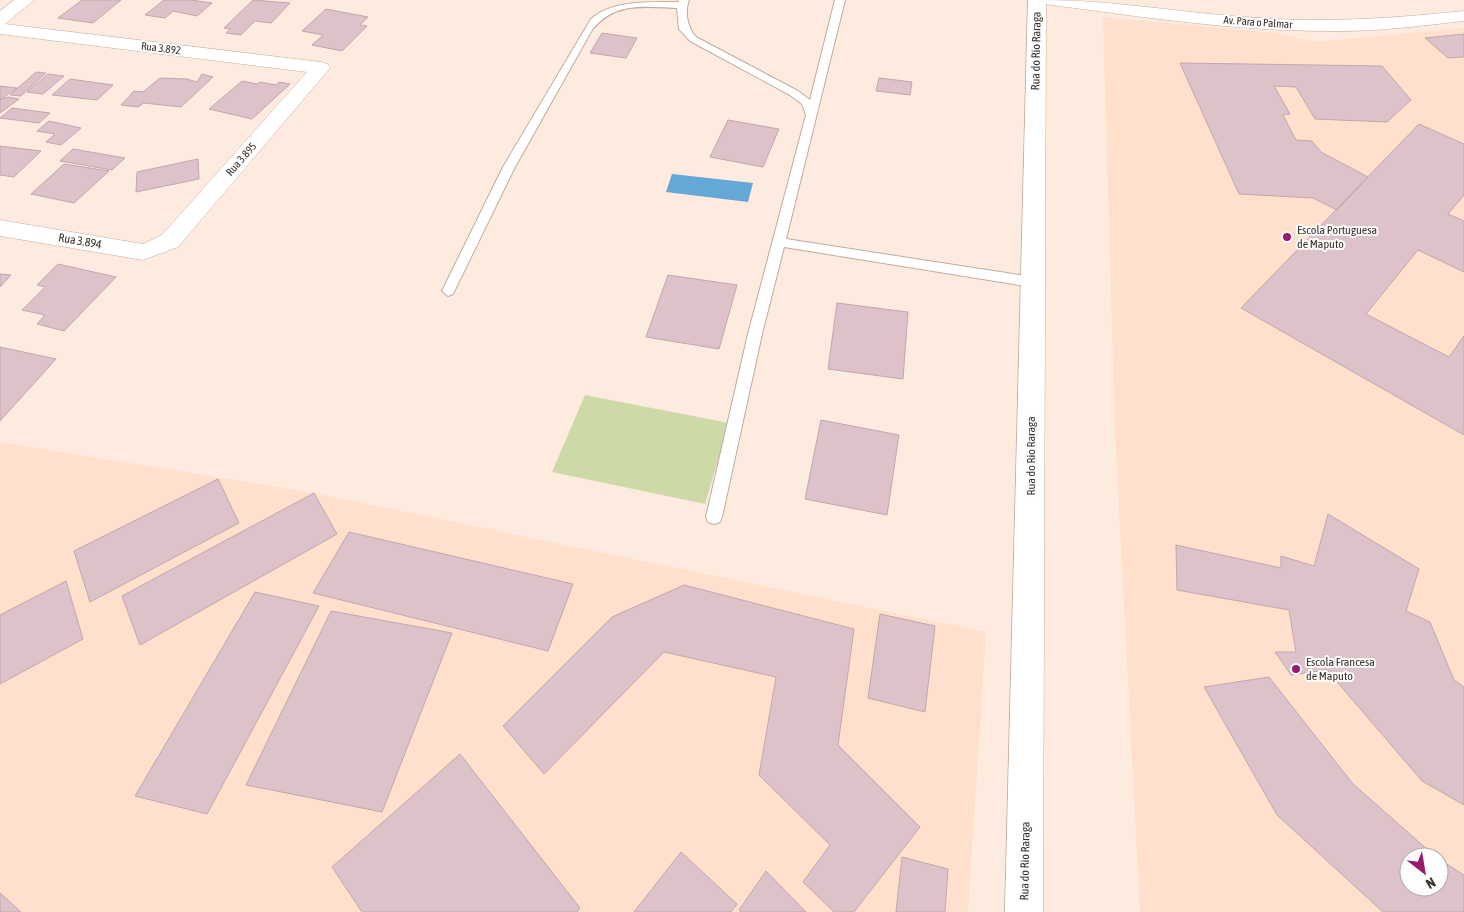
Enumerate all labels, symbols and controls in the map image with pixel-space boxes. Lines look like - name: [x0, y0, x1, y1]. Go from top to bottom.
- street label: Rua do Rio Raraga: [1028, 11, 1044, 91]
- street label: Av. Para o Palmar: [1223, 14, 1294, 30]
- street label: Rua 3.892: [140, 40, 182, 56]
- street label: Rua 3.895: [223, 140, 259, 178]
- place label: Escola Portuguesa de Maputo: [1297, 223, 1377, 251]
- street label: Rua 3.894: [57, 230, 103, 252]
- marker: Escola Portuguesa de Maputo: [1281, 231, 1293, 243]
- street label: Rua do Rio Raraga: [1024, 417, 1038, 496]
- place label: Escola Francesa de Maputo: [1306, 655, 1375, 683]
- marker: Escola Francesa de Maputo: [1290, 663, 1302, 675]
- street label: Rua do Rio Raraga: [1017, 821, 1033, 901]
- north arrow: [1399, 847, 1449, 897]
- text: N: [1423, 874, 1438, 892]

